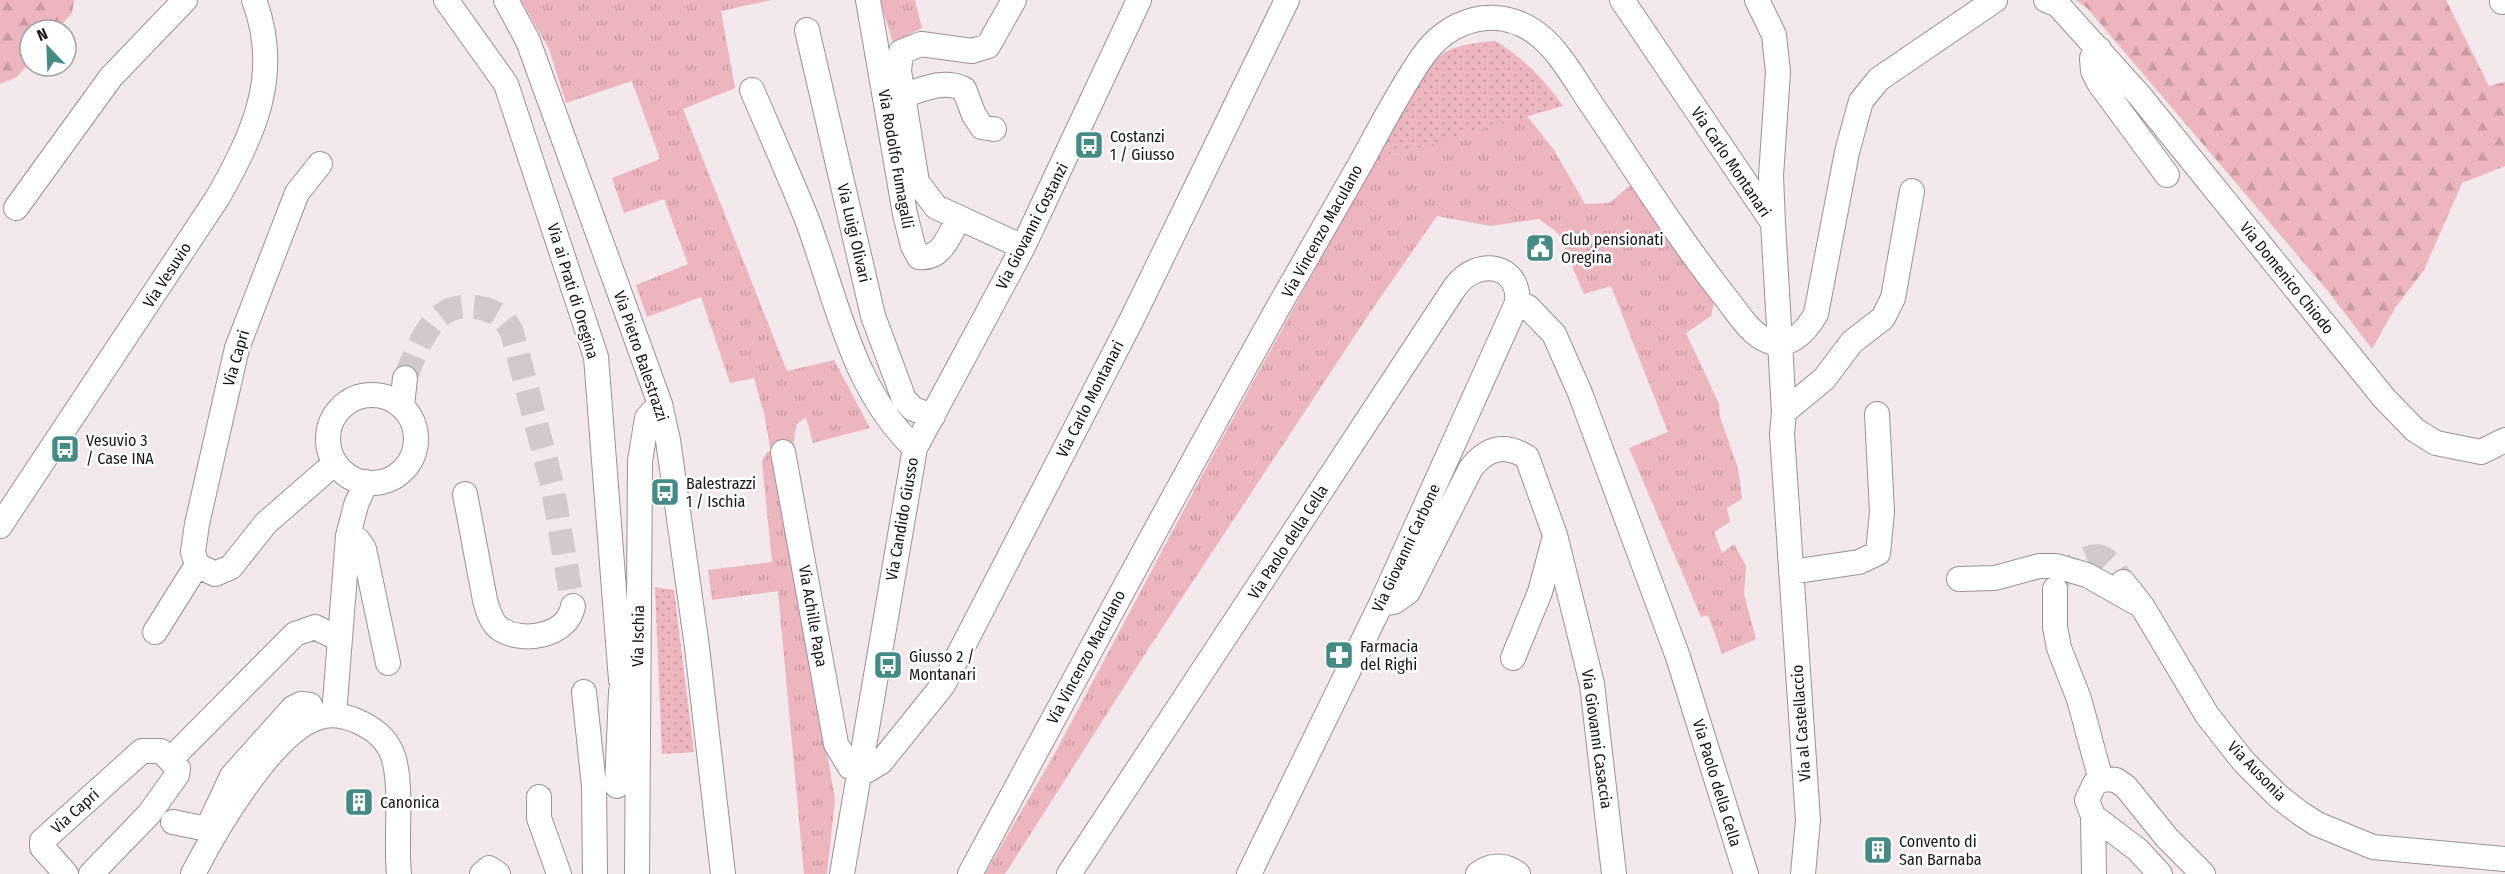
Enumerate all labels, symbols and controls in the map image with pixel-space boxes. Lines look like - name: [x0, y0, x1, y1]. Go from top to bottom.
- north arrow: [18, 18, 78, 78]
- text: N: [34, 24, 50, 45]
- street label: Via Rodolfo Fumagalli: [874, 88, 918, 230]
- street label: Via Carlo Montanari: [1687, 103, 1775, 221]
- place label: Costanzi 1 / Giusso: [1110, 127, 1175, 164]
- bus stop icon: Costanzi 1 / Giusso: [1073, 129, 1105, 161]
- street label: Via Giovanni Costanzi: [992, 160, 1072, 292]
- street label: Via Vincenzo Maculano: [1278, 161, 1366, 301]
- street label: Via Luigi Olivari: [833, 182, 875, 284]
- street label: Via Domenico Chiodo: [2236, 218, 2338, 338]
- street label: Via ai Prati di Oregina: [543, 221, 603, 361]
- place label: Club pensionati Oregina: [1561, 230, 1664, 267]
- public building icon: Club pensionati Oregina: [1524, 232, 1556, 264]
- street label: Via Vesuvio: [139, 239, 195, 311]
- street label: Via Pietro Balestrazzi: [610, 288, 672, 424]
- street label: Via Capri: [219, 328, 253, 388]
- street label: Via Carlo Montanari: [1052, 337, 1128, 461]
- place label: Vesuvio 3 / Case INA: [86, 431, 154, 468]
- bus stop icon: Vesuvio 3 / Case INA: [49, 433, 81, 465]
- street label: Via Candido Giusso: [882, 456, 922, 582]
- place label: Balestrazzi 1 / Ischia: [686, 474, 756, 511]
- bus stop icon: Balestrazzi 1 / Ischia: [649, 476, 681, 508]
- street label: Via Paolo della Cella: [1244, 481, 1332, 603]
- street label: Via Giovanni Carbone: [1368, 481, 1444, 615]
- street label: Via Achille Papa: [795, 564, 831, 669]
- street label: Via Vincenzo Maculano: [1043, 587, 1129, 727]
- street label: Via Ischia: [628, 605, 648, 667]
- place label: Farmacia del Righi: [1360, 637, 1418, 674]
- pharmacy icon: Farmacia del Righi: [1323, 639, 1355, 671]
- place label: Giusso 2 / Montanari: [909, 647, 976, 684]
- bus stop icon: Giusso 2 / Montanari: [872, 649, 904, 681]
- street label: Via al Castellaccio: [1787, 664, 1815, 782]
- street label: Via Giovanni Casaccia: [1578, 668, 1616, 810]
- street label: Via Paolo della Cella: [1689, 717, 1745, 849]
- street label: Via Ausonia: [2224, 737, 2290, 805]
- street label: Via Capri: [47, 785, 103, 837]
- building icon: Canonica: [343, 786, 375, 818]
- place label: Canonica: [380, 793, 440, 812]
- place label: Convento di San Barnaba: [1899, 832, 1982, 869]
- building icon: Convento di San Barnaba: [1862, 834, 1894, 866]

